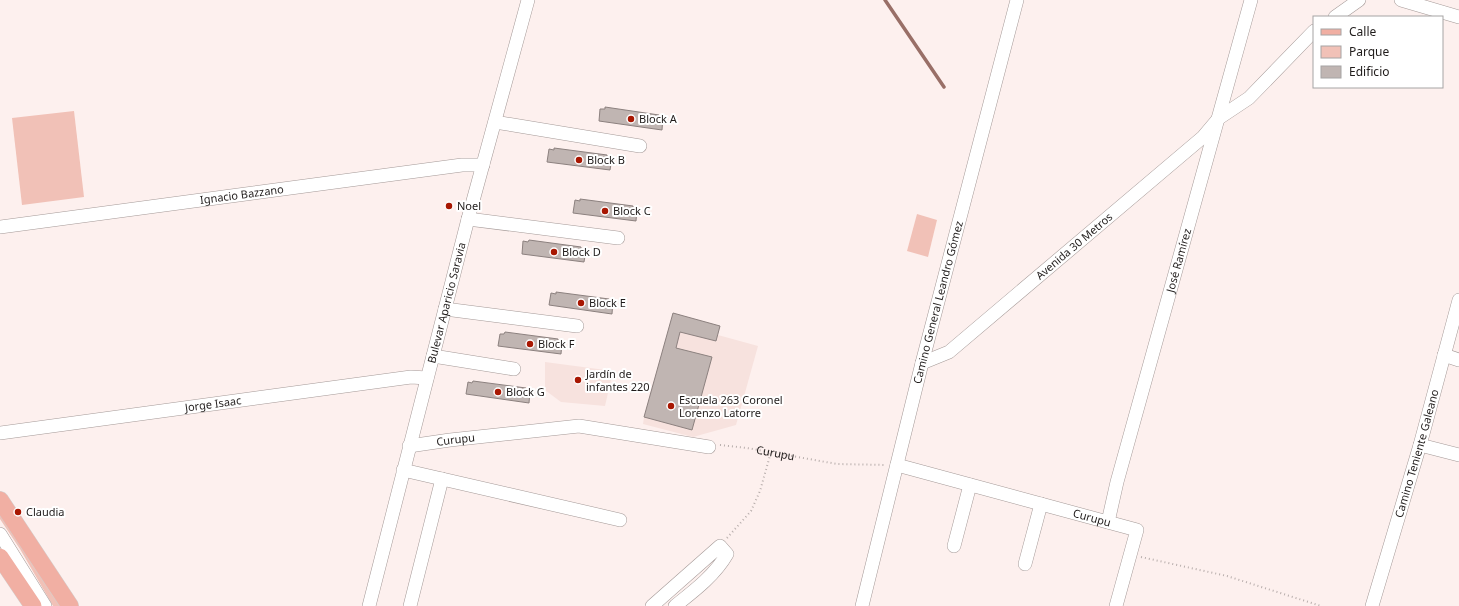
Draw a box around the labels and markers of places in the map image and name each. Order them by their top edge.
place label: Block A [639,111,678,126]
marker: Block A [626,114,636,124]
place label: Block B [587,152,625,167]
marker: Block B [574,155,584,165]
place label: Noel [457,198,481,213]
marker: Noel [444,201,454,211]
place label: Block C [613,203,651,218]
marker: Block C [600,206,610,216]
place label: Block D [562,244,601,259]
marker: Block D [549,247,559,257]
place label: Block E [589,295,626,310]
marker: Block E [576,298,586,308]
place label: Block F [538,336,575,351]
marker: Block F [525,339,535,349]
place label: Jardín de infantes 220 [585,366,650,394]
marker: Jardín de infantes 220 [573,375,583,385]
place label: Block G [506,384,545,399]
marker: Block G [493,387,503,397]
place label: Escuela 263 Coronel Lorenzo Latorre [679,392,783,420]
marker: Escuela 263 Coronel Lorenzo Latorre [666,401,676,411]
place label: Claudia [26,504,65,519]
marker: Claudia [13,507,23,517]

